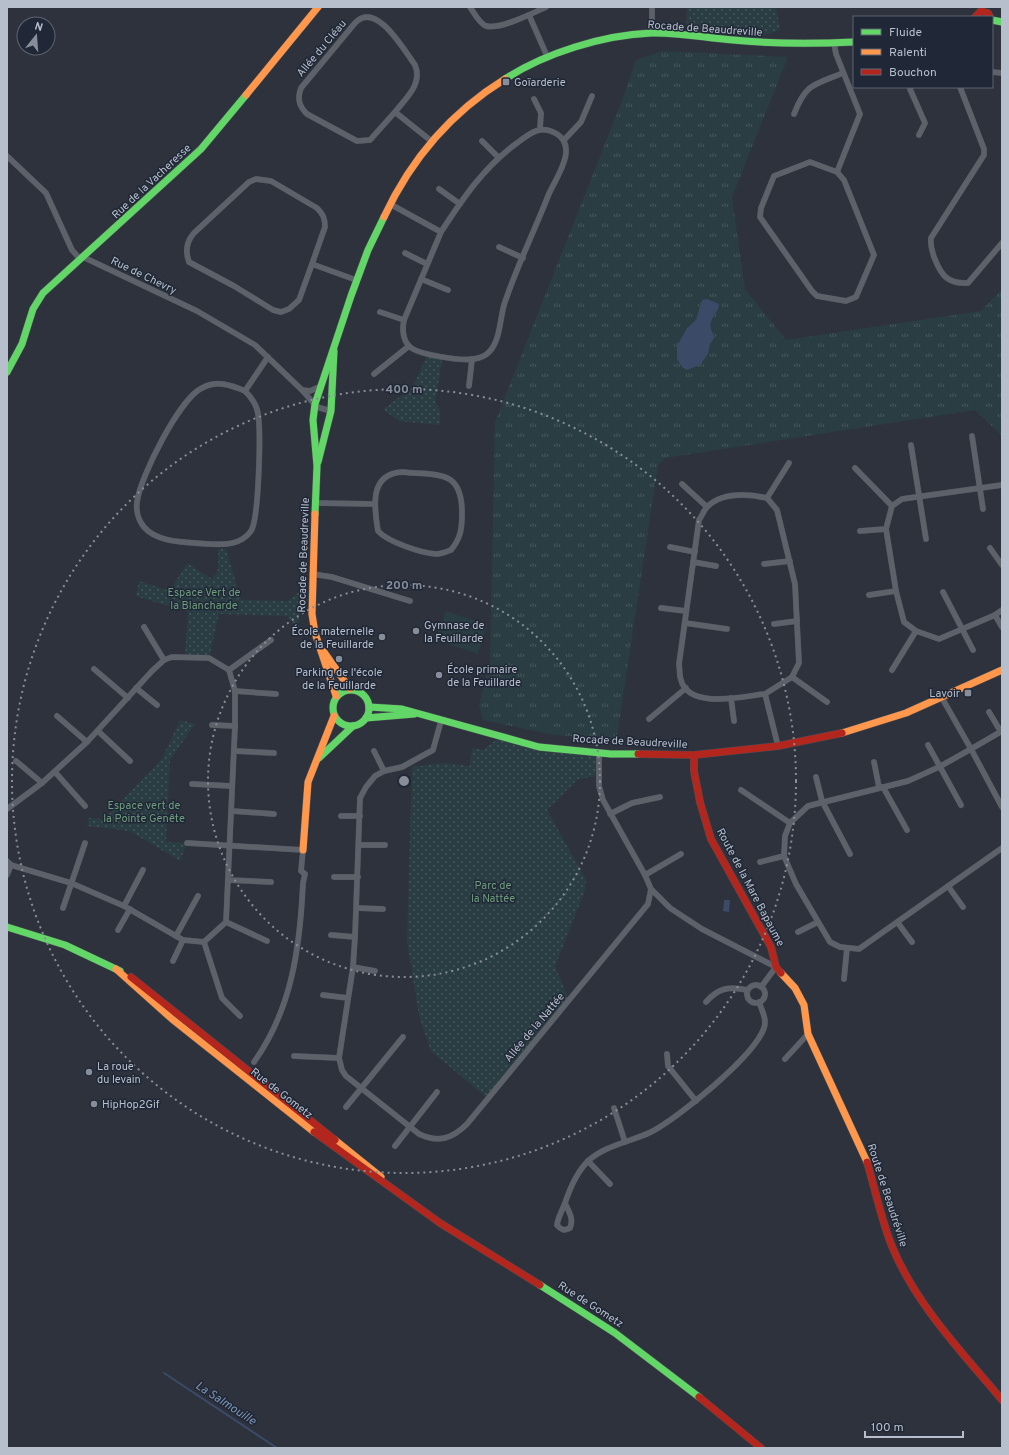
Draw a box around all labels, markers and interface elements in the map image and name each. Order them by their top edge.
north arrow [16,16,56,56]
legend [853,16,993,88]
street label: Allée du Cléau [294,17,350,80]
street label: Rocade de Beaudreville [647,18,763,40]
text: N [33,20,44,35]
text: Fluide [889,25,922,41]
text: Ralenti [889,45,927,61]
text: Bouchon [889,65,937,81]
place label: Goïarderie [514,76,566,90]
marker: Goïarderie [501,77,511,87]
street label: Rue de la Vacheresse [109,141,194,222]
street label: Rue de Chevry [108,254,179,298]
text: 400 m [385,382,423,398]
street label: Rocade de Beaudreville [295,497,313,613]
text: 200 m [386,578,422,594]
park label: Espace Vert de la Blancharde [168,586,241,613]
place label: Gymnase de la Feuillarde [424,619,485,646]
place label: École maternelle de la Feuillarde [291,624,374,652]
marker: Gymnase de la Feuillarde [411,626,421,636]
marker: École maternelle de la Feuillarde [377,632,387,642]
marker: Parking de l'école de la Feuillarde [334,654,344,664]
place label: École primaire de la Feuillarde [447,662,521,690]
place label: Parking de l'école de la Feuillarde [295,666,383,693]
marker: École primaire de la Feuillarde [434,670,444,680]
place label: Lavoir [929,687,961,701]
marker: Lavoir [963,688,973,698]
street label: Rocade de Beaudreville [572,732,688,752]
centre of rings [397,774,411,788]
park label: Espace vert de la Pointe Genête [103,799,185,826]
street label: Route de la Mare Bapaume [713,826,787,949]
park label: Parc de la Nattée [471,879,515,906]
street label: Allée de la Nattée [502,990,568,1065]
place label: La roue du levain [97,1060,141,1087]
street label: Rue de Gometz [248,1065,315,1122]
marker: La roue du levain [84,1067,94,1077]
place label: HipHop2Gif [102,1098,160,1112]
marker: HipHop2Gif [89,1099,99,1109]
street label: Route de Beaudréville [864,1142,910,1249]
street label: Rue de Gometz [555,1279,626,1331]
water label: La Salmouille [192,1378,260,1430]
scale bar [865,1413,963,1439]
text: 100 m [871,1420,904,1436]

